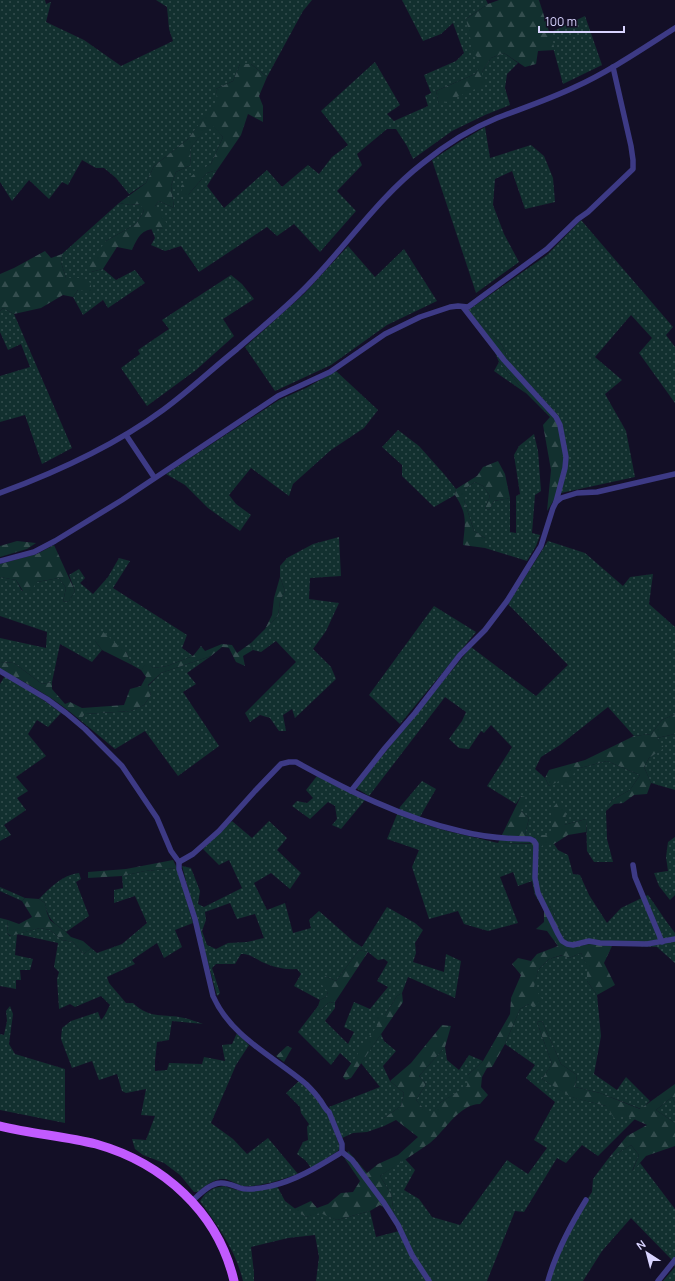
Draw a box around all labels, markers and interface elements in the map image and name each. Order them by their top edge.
scale bar [539,8,624,34]
text: 100 m [545,13,577,30]
north arrow [627,1233,667,1273]
text: N [633,1236,649,1253]

